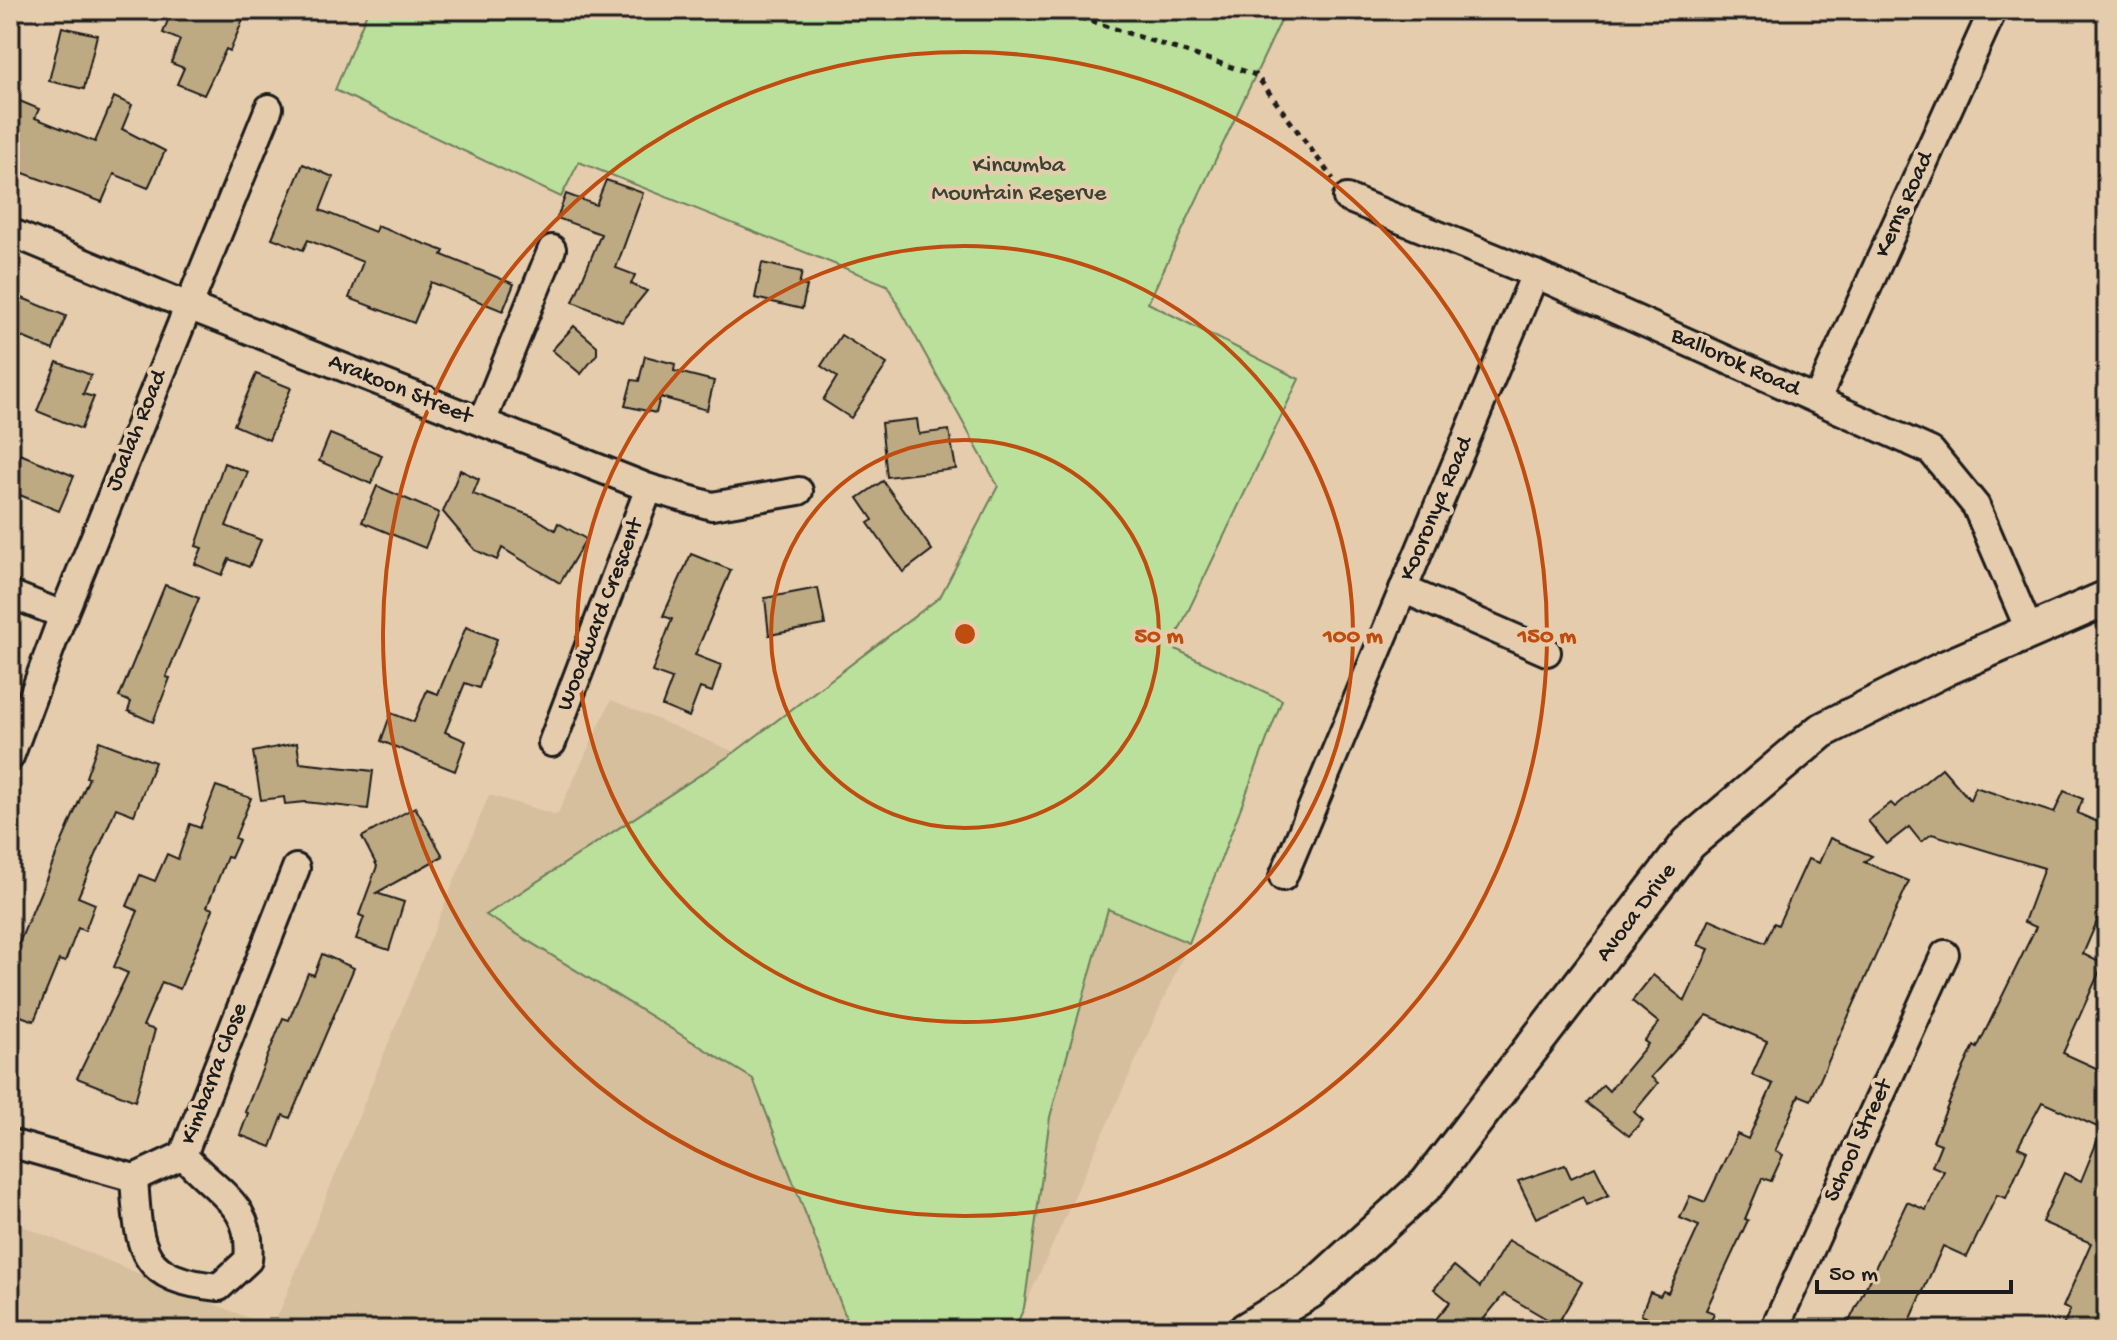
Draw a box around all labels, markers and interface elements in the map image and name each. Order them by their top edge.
street label: Kerns Road [1869,146,1942,262]
park label: Kincumba Mountain Reserve [932,152,1107,209]
street label: Ballorok Road [1665,321,1806,405]
street label: Arakoon Street [324,348,478,433]
street label: Joalah Road [100,364,175,496]
street label: Kooronya Road [1394,431,1481,585]
street label: Woodward Crescent [551,513,652,715]
centre of rings [951,620,979,648]
text: 50 m [1135,623,1183,652]
text: 100 m [1322,623,1383,652]
text: 150 m [1517,623,1576,652]
street label: Avoca Drive [1590,857,1684,968]
street label: Kimbarra Close [175,998,256,1149]
street label: School Street [1818,1073,1901,1207]
scale bar [1817,1244,2011,1294]
text: 50 m [1829,1261,1878,1290]

